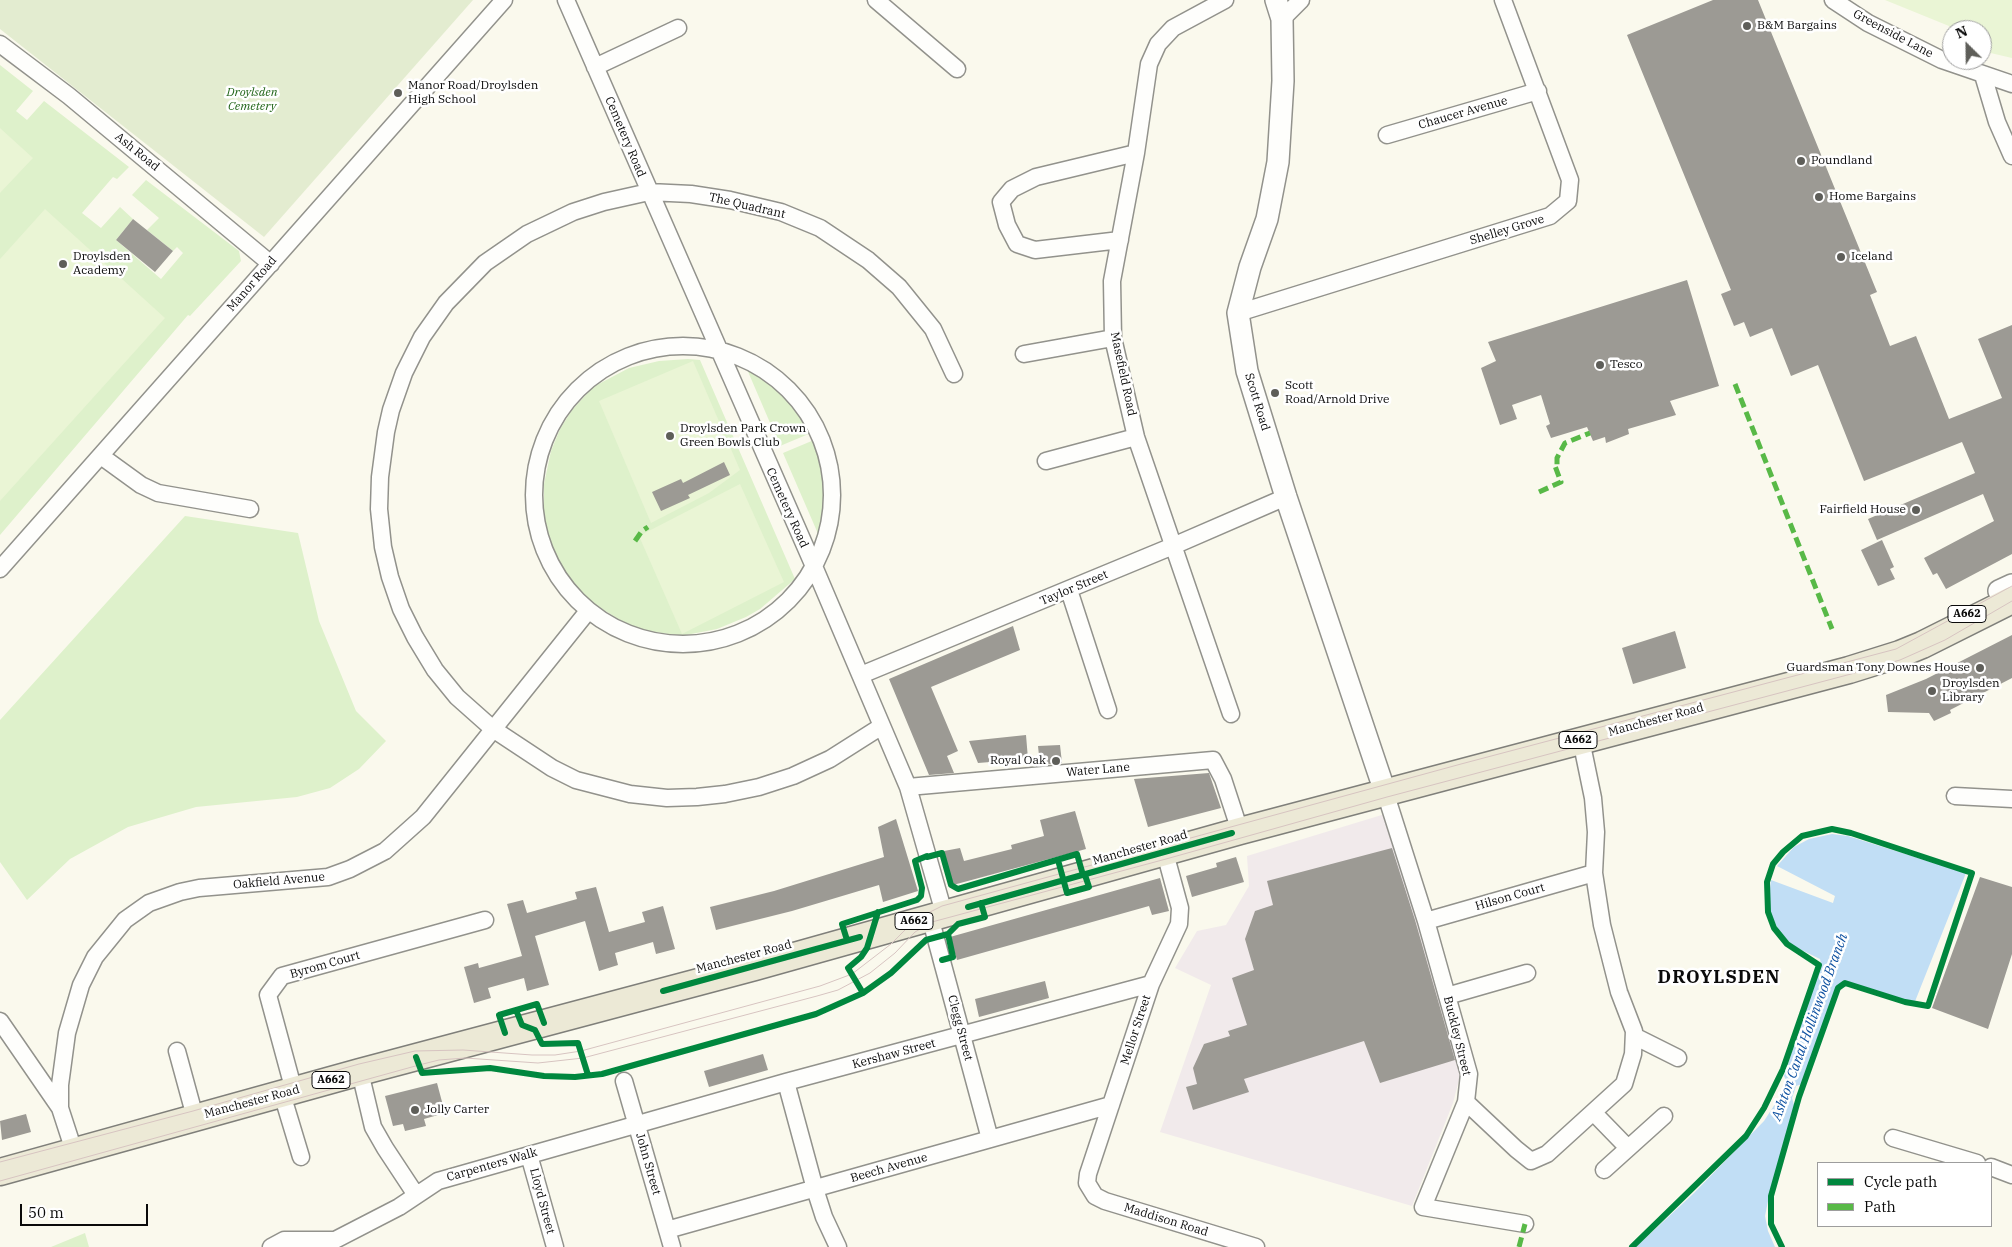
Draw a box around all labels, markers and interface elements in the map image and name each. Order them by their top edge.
street label: Greenside Lane [1851,7,1935,61]
place label: B&M Bargains [1757,19,1837,33]
marker: B&M Bargains [1741,20,1753,32]
north arrow [1942,20,1992,70]
text: N [1953,22,1970,43]
place label: Manor Road/Droylsden High School [408,79,538,107]
park label: Droylsden Cemetery [227,86,277,114]
marker: Manor Road/Droylsden High School [392,87,404,99]
street label: Chaucer Avenue [1417,93,1509,133]
street label: Cemetery Road [602,95,648,179]
street label: Ash Road [112,130,162,174]
place label: Poundland [1811,154,1873,168]
marker: Poundland [1795,155,1807,167]
street label: The Quadrant [707,190,787,222]
place label: Home Bargains [1829,190,1916,204]
marker: Home Bargains [1813,191,1825,203]
street label: Shelley Grove [1468,212,1546,248]
place label: Droylsden Academy [73,250,131,278]
place label: Iceland [1851,250,1893,264]
marker: Iceland [1835,251,1847,263]
street label: Manor Road [224,254,280,314]
marker: Droylsden Academy [57,258,69,270]
street label: Masefield Road [1107,331,1139,417]
place label: Tesco [1610,358,1642,372]
marker: Tesco [1594,359,1606,371]
street label: Scott Road [1241,371,1273,433]
place label: Scott Road/Arnold Drive [1285,379,1389,407]
marker: Scott Road/Arnold Drive [1269,387,1281,399]
place label: Droylsden Park Crown Green Bowls Club [680,422,806,450]
marker: Droylsden Park Crown Green Bowls Club [664,430,676,442]
street label: Cemetery Road [763,466,811,550]
place label: Fairfield House [1820,503,1906,517]
marker: Fairfield House [1910,504,1922,516]
street label: Taylor Street [1038,567,1110,609]
road number: A662 [1948,606,1986,622]
place label: Guardsman Tony Downes House [1787,661,1970,675]
marker: Guardsman Tony Downes House [1974,662,1986,674]
place label: Droylsden Library [1942,677,2000,705]
marker: Droylsden Library [1926,685,1938,697]
street label: Manchester Road [1607,700,1705,740]
road number: A662 [1559,732,1597,748]
place label: Royal Oak [990,754,1046,768]
marker: Royal Oak [1050,755,1062,767]
street label: Water Lane [1066,760,1130,780]
street label: Manchester Road [1091,828,1189,868]
street label: Oakfield Avenue [233,870,325,892]
street label: Hilson Court [1474,880,1546,914]
road number: A662 [895,912,933,929]
water label: Ashton Canal Hollinwood Branch [1768,931,1852,1123]
street label: Manchester Road [695,937,793,977]
street label: Byrom Court [288,948,362,982]
district label: DROYLSDEN [1656,967,1782,989]
street label: Mellor Street [1118,993,1154,1067]
street label: Clegg Street [944,994,976,1062]
street label: Buckley Street [1440,995,1474,1077]
street label: Kershaw Street [851,1036,937,1072]
road number: A662 [312,1072,350,1088]
street label: Manchester Road [203,1082,301,1122]
place label: Jolly Carter [425,1103,489,1117]
marker: Jolly Carter [409,1104,421,1116]
street label: John Street [632,1131,664,1197]
street label: Carpenters Walk [445,1145,539,1185]
street label: Beech Avenue [849,1150,929,1186]
legend [1817,1162,1992,1227]
street label: Lloyd Street [526,1167,558,1235]
text: Cycle path [1864,1172,1937,1191]
scale bar [22,1194,150,1226]
text: Path [1864,1197,1896,1216]
street label: Maddison Road [1122,1200,1210,1240]
text: 50 m [28,1203,64,1222]

